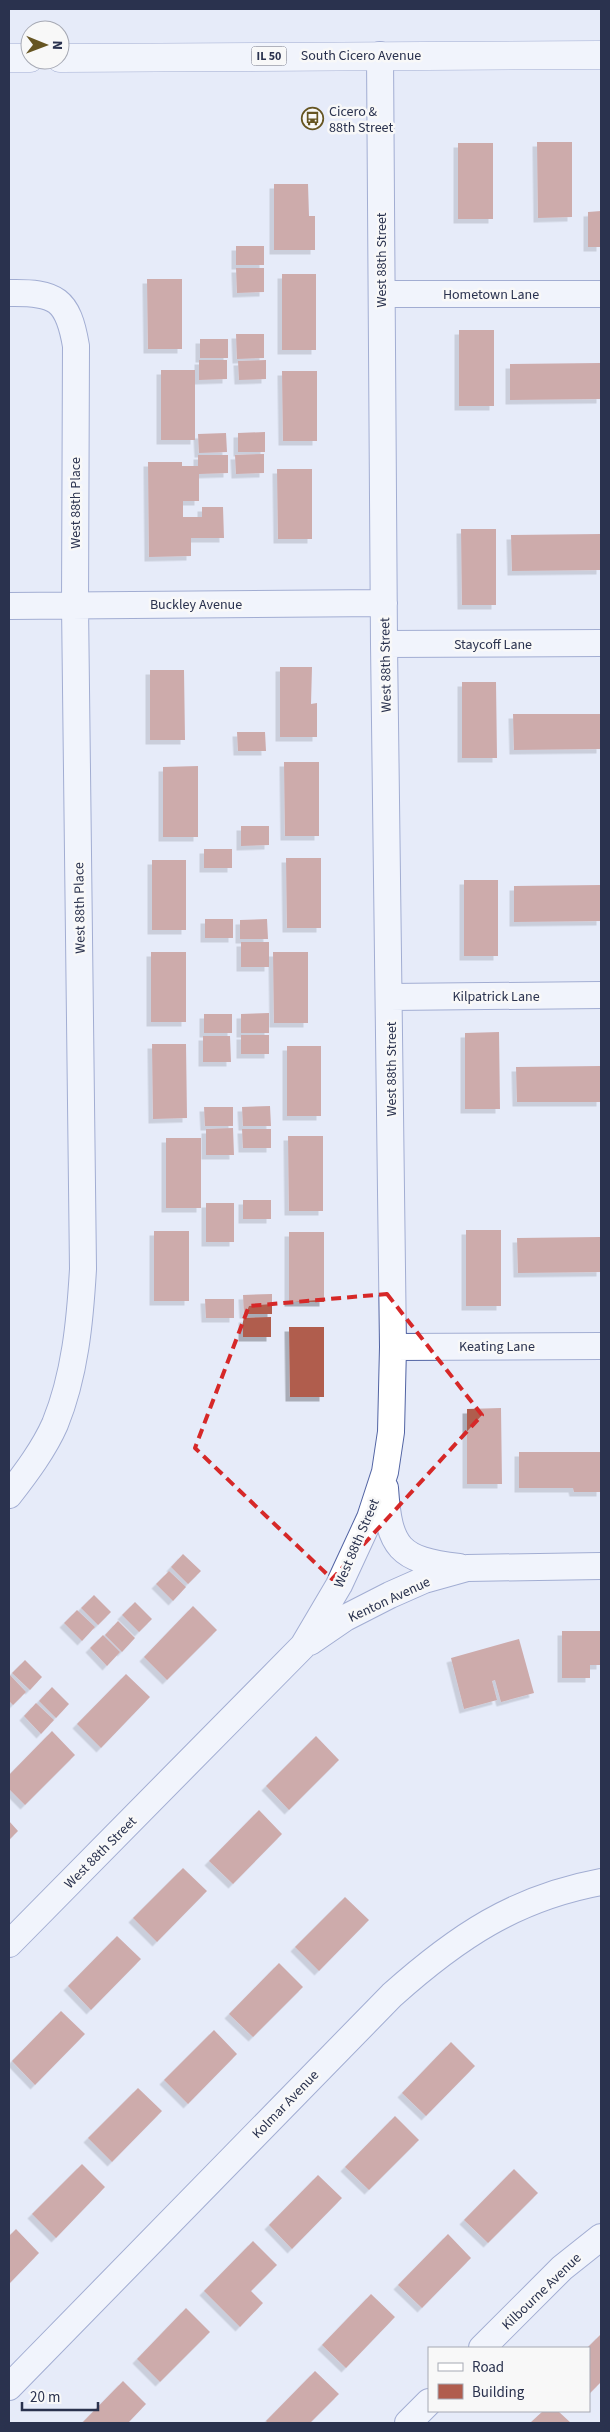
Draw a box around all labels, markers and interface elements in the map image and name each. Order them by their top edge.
north arrow [20,20,70,70]
text: N [47,40,67,50]
road number: IL 50 [252,46,286,66]
street label: South Cicero Avenue [301,46,421,66]
place label: Cicero & 88th Street [329,102,393,138]
bus stop icon: Cicero & 88th Street [301,107,325,131]
street label: West 88th Street [372,212,392,308]
street label: Hometown Lane [443,285,539,305]
street label: West 88th Place [66,457,86,549]
street label: Buckley Avenue [150,595,242,615]
street label: West 88th Street [375,617,397,713]
street label: Staycoff Lane [454,635,532,655]
street label: West 88th Place [69,862,91,954]
street label: Kilpatrick Lane [452,987,540,1007]
street label: West 88th Street [382,1021,402,1117]
street label: Keating Lane [459,1337,535,1357]
street label: West 88th Street [329,1495,385,1591]
street label: Kenton Avenue [345,1572,434,1628]
street label: West 88th Street [60,1812,142,1893]
street label: Kolmar Avenue [248,2066,324,2144]
street label: Kilbourne Avenue [498,2249,586,2335]
legend [428,2347,590,2412]
text: Road [472,2357,504,2378]
scale bar [22,2380,99,2412]
text: Building [472,2382,525,2403]
text: 20 m [30,2387,60,2408]

